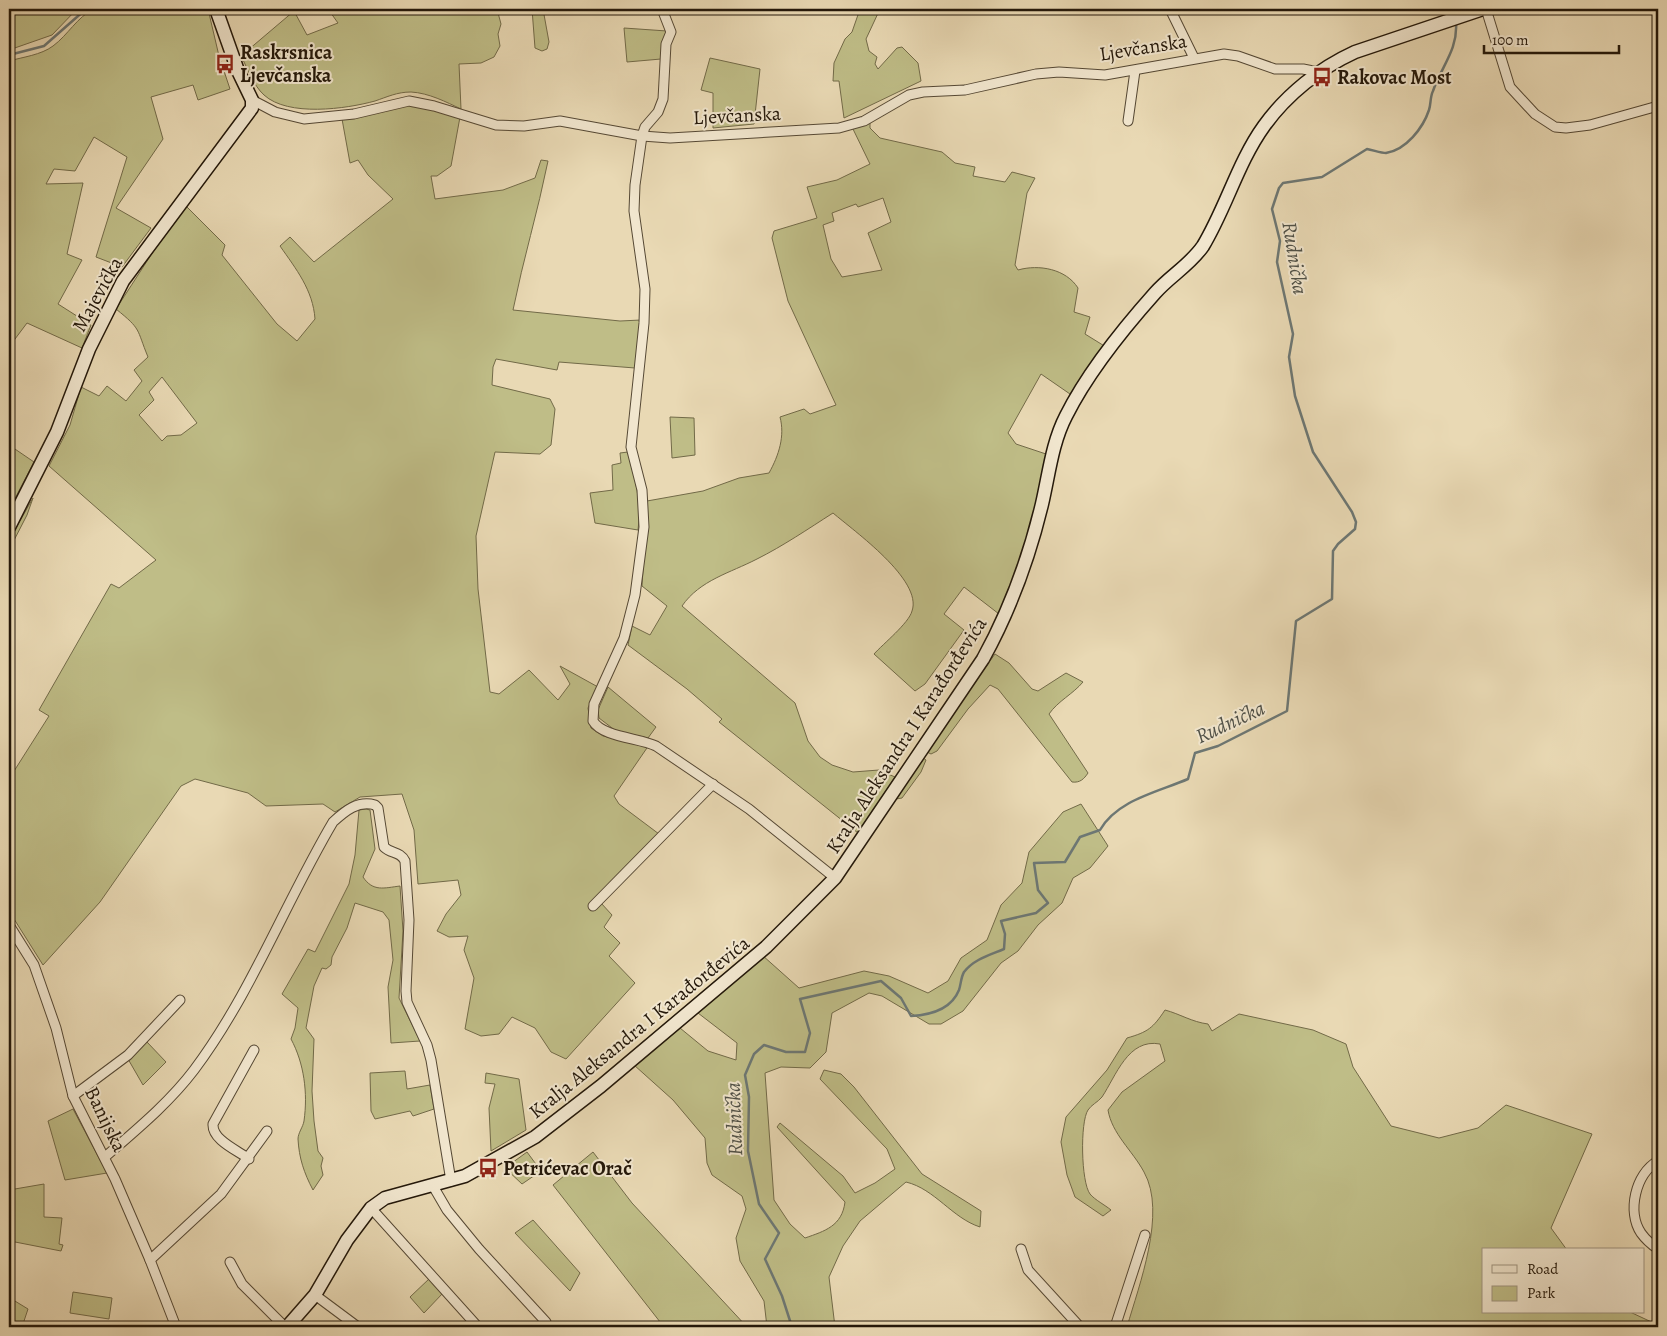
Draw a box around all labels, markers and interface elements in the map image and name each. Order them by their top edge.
scale bar [1484,22,1620,54]
street label: Ljevčanska [1097,27,1189,68]
text: 100 m [1492,30,1529,50]
place label: Raskrsnica Ljevčanska [240,39,333,89]
bus stop icon: Raskrsnica Ljevčanska [214,53,236,75]
place label: Rakovac Most [1337,64,1452,91]
bus stop icon: Rakovac Most [1311,66,1333,88]
street label: Ljevčanska [692,100,782,131]
water label: Rudnička [1275,220,1315,297]
street label: Majevička [66,251,129,337]
street label: Kralja Aleksandra I Karađorđevića [820,611,994,859]
water label: Rudnička [1191,694,1269,750]
street label: Kralja Aleksandra I Karađorđevića [523,929,756,1125]
water label: Rudnička [719,1081,749,1156]
street label: Banijska [78,1082,133,1157]
place label: Petrićevac Orač [503,1155,632,1182]
bus stop icon: Petrićevac Orač [477,1157,499,1179]
legend [1482,1248,1644,1314]
text: Road [1527,1259,1559,1279]
text: Park [1527,1283,1556,1303]

